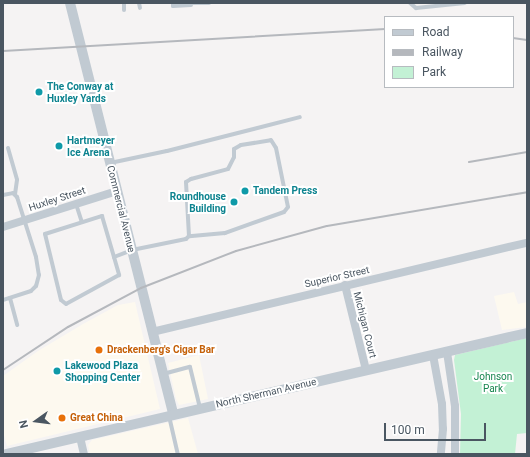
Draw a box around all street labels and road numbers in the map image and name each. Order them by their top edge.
street label: Commercial Avenue [104,164,138,254]
street label: Huxley Street [27,184,87,214]
street label: Superior Street [303,264,371,290]
street label: Michigan Court [351,291,379,359]
street label: North Sherman Avenue [215,376,317,410]

